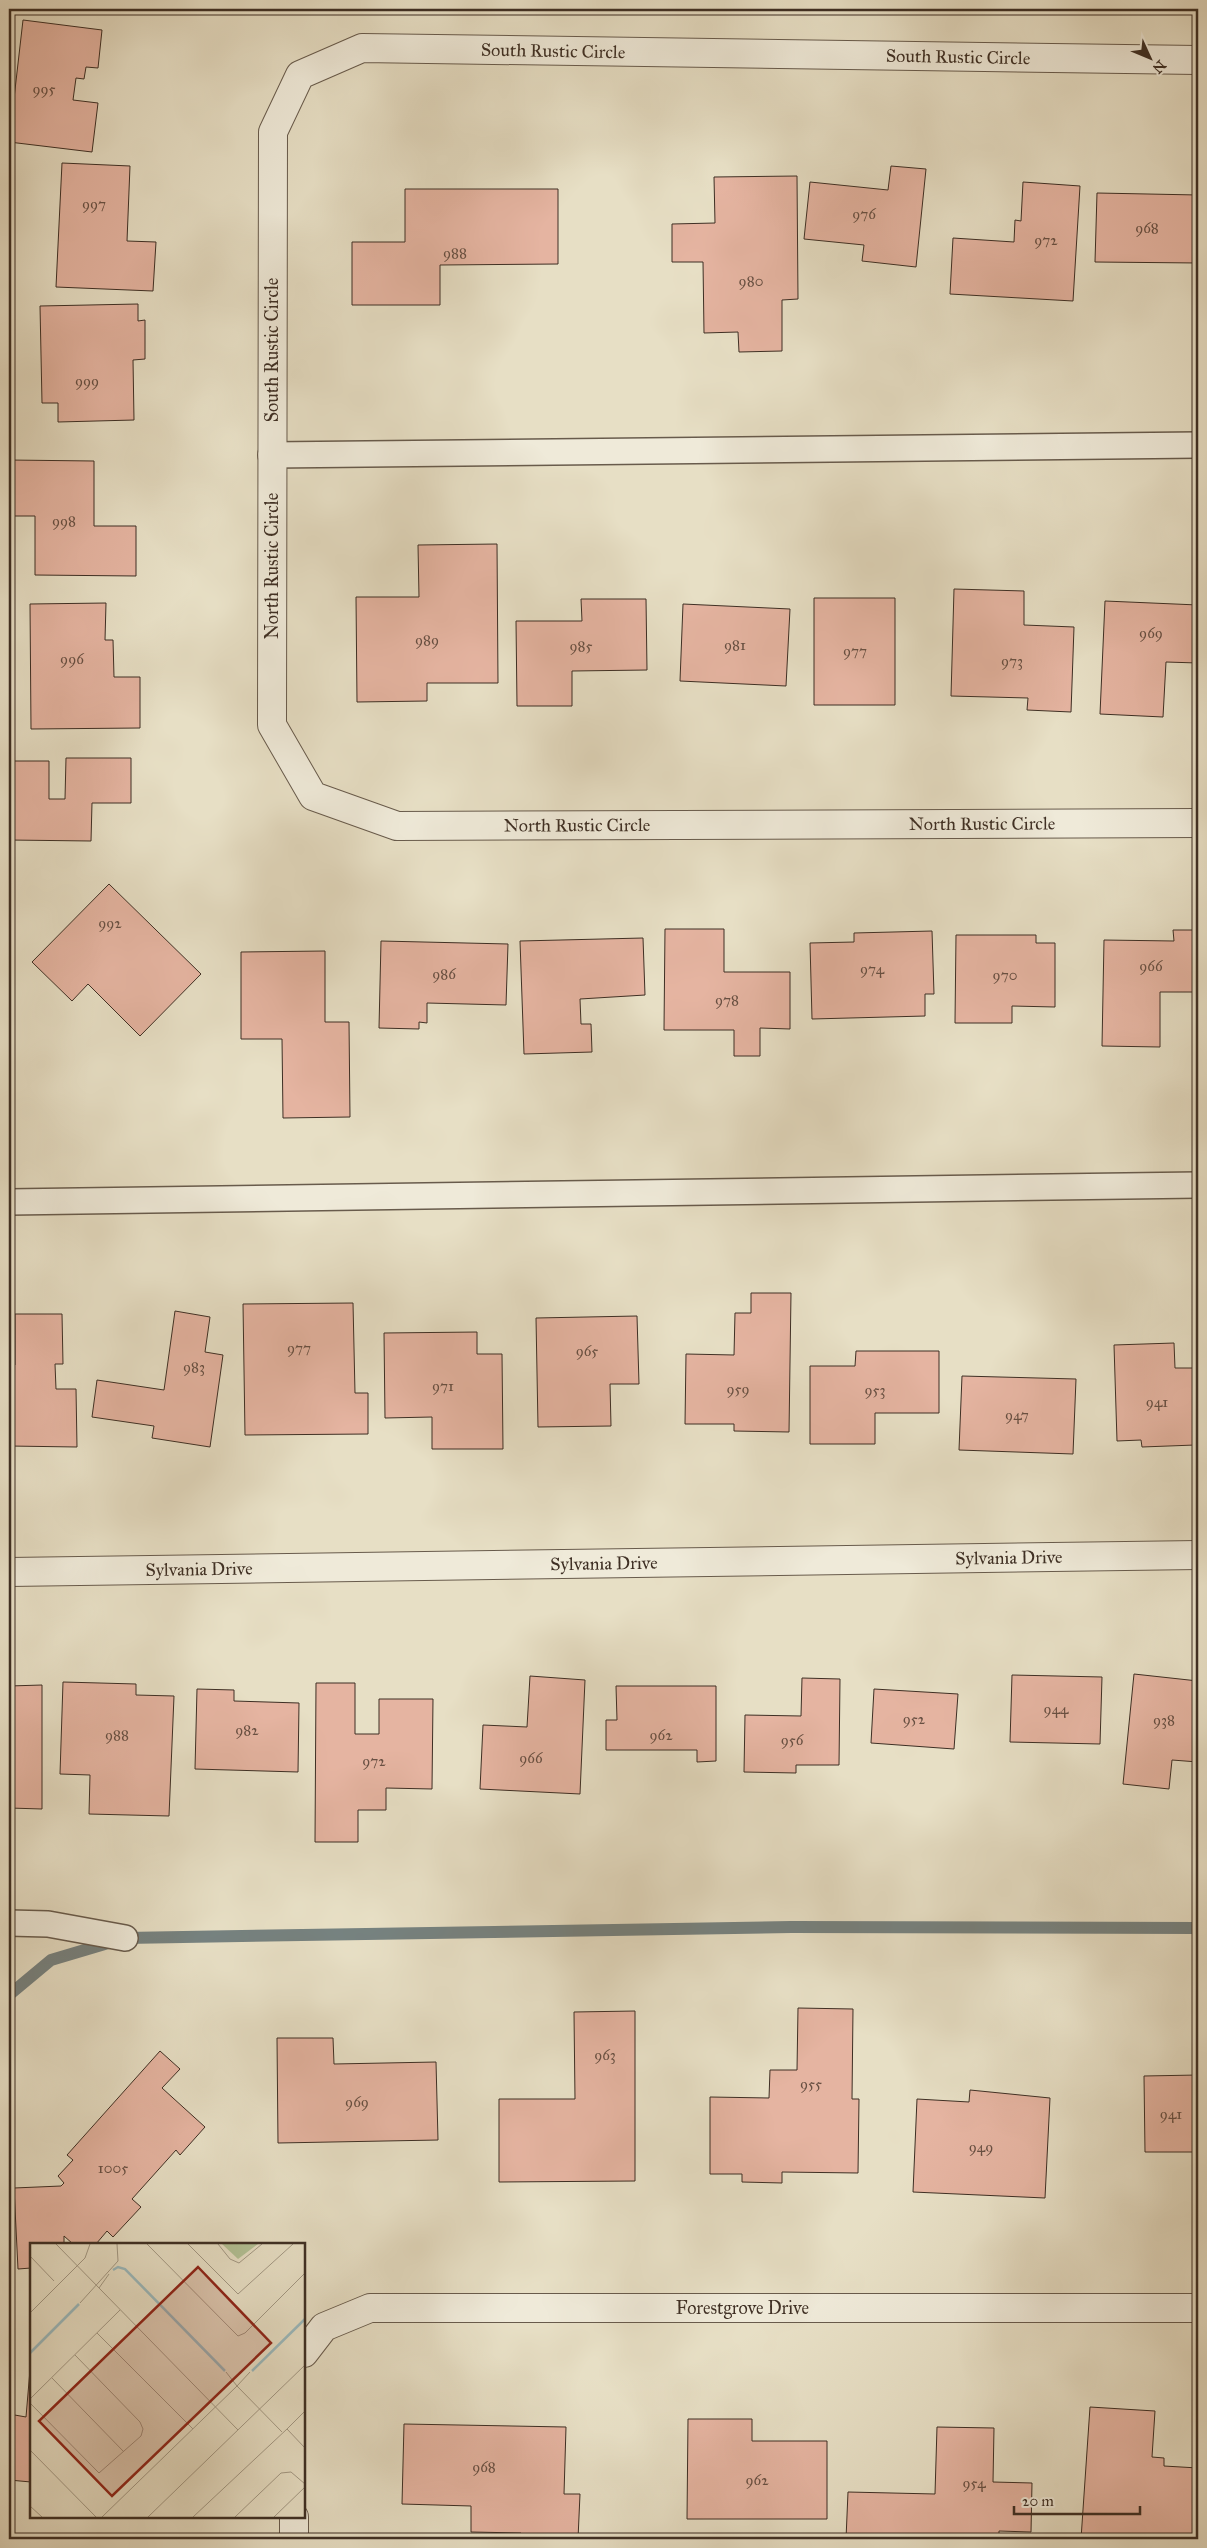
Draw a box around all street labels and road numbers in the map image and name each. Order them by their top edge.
street label: South Rustic Circle [481,39,625,63]
street label: South Rustic Circle [886,45,1030,69]
street label: South Rustic Circle [261,278,283,422]
street label: North Rustic Circle [261,493,283,639]
street label: North Rustic Circle [909,813,1055,835]
street label: North Rustic Circle [504,814,650,837]
street label: Sylvania Drive [955,1546,1063,1569]
street label: Sylvania Drive [550,1552,658,1575]
street label: Sylvania Drive [145,1558,253,1581]
street label: Forestgrove Drive [676,2297,809,2320]

